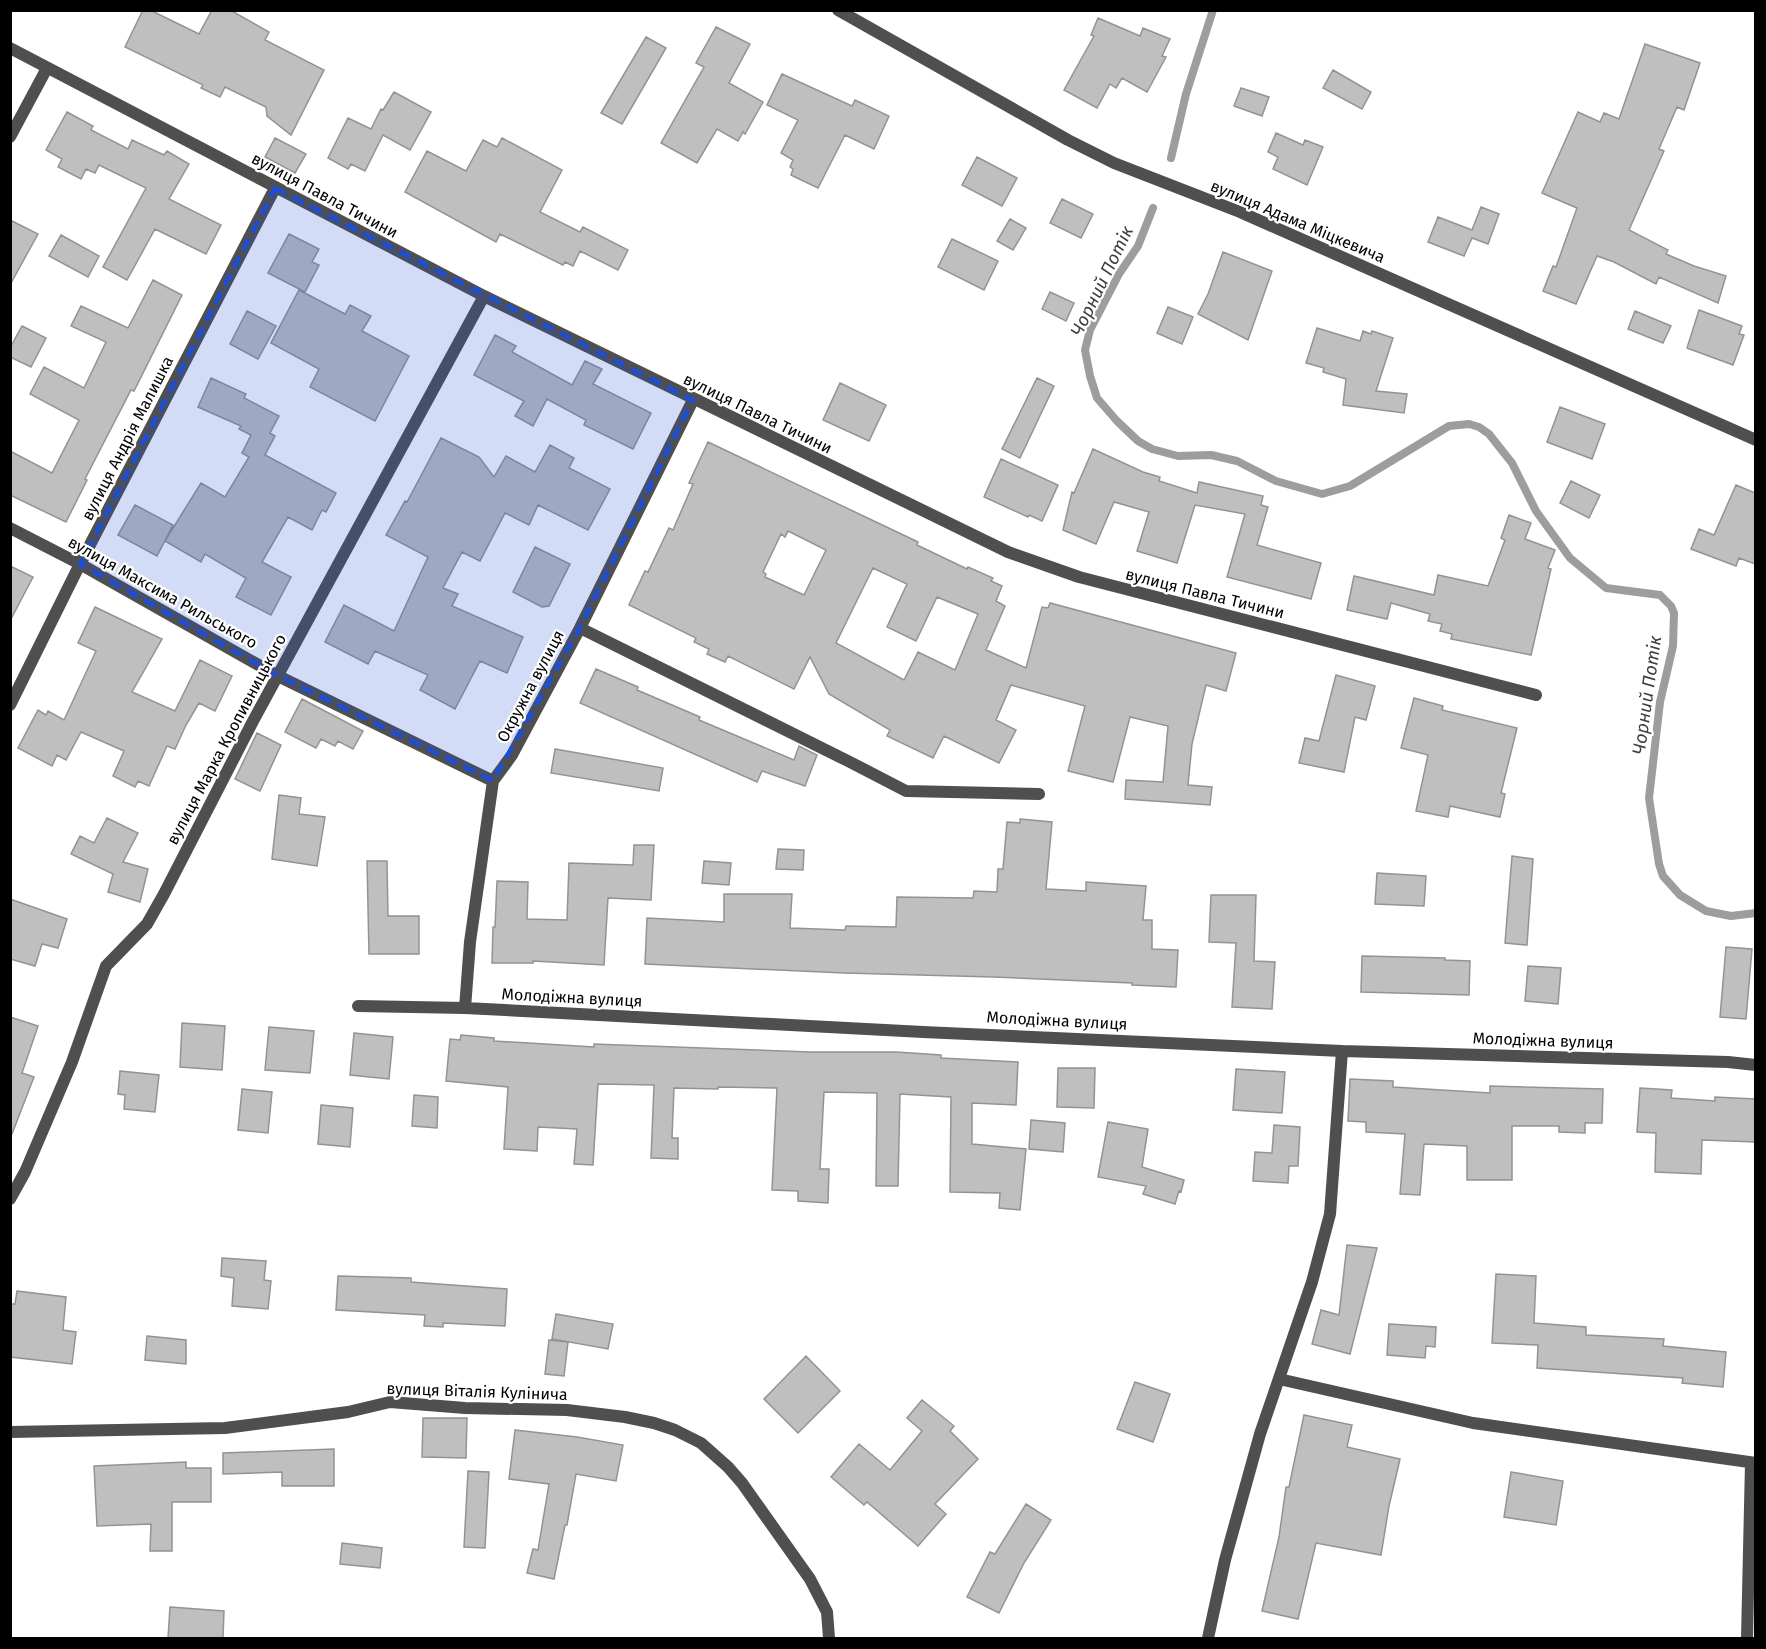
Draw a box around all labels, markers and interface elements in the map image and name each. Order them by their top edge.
street label: вулиця Павла Тичини [248,149,401,242]
street label: вулиця Адама Міцкевича [1208,176,1388,267]
water label: Чорний Потік [1066,222,1138,340]
street label: вулиця Андрія Малишка [78,353,177,524]
street label: вулиця Павла Тичини [680,369,835,458]
street label: вулиця Максима Рильського [65,532,261,652]
street label: вулиця Павла Тичини [1123,565,1286,622]
street label: Окружна вулиця [493,627,568,745]
street label: вулиця Марка Кропивницького [163,631,290,848]
water label: Чорний Потік [1628,634,1666,756]
street label: Молодіжна вулиця [501,984,643,1011]
street label: Молодіжна вулиця [986,1007,1128,1034]
street label: Молодіжна вулиця [1472,1029,1614,1052]
street label: вулиця Віталія Кулінича [386,1379,568,1404]

